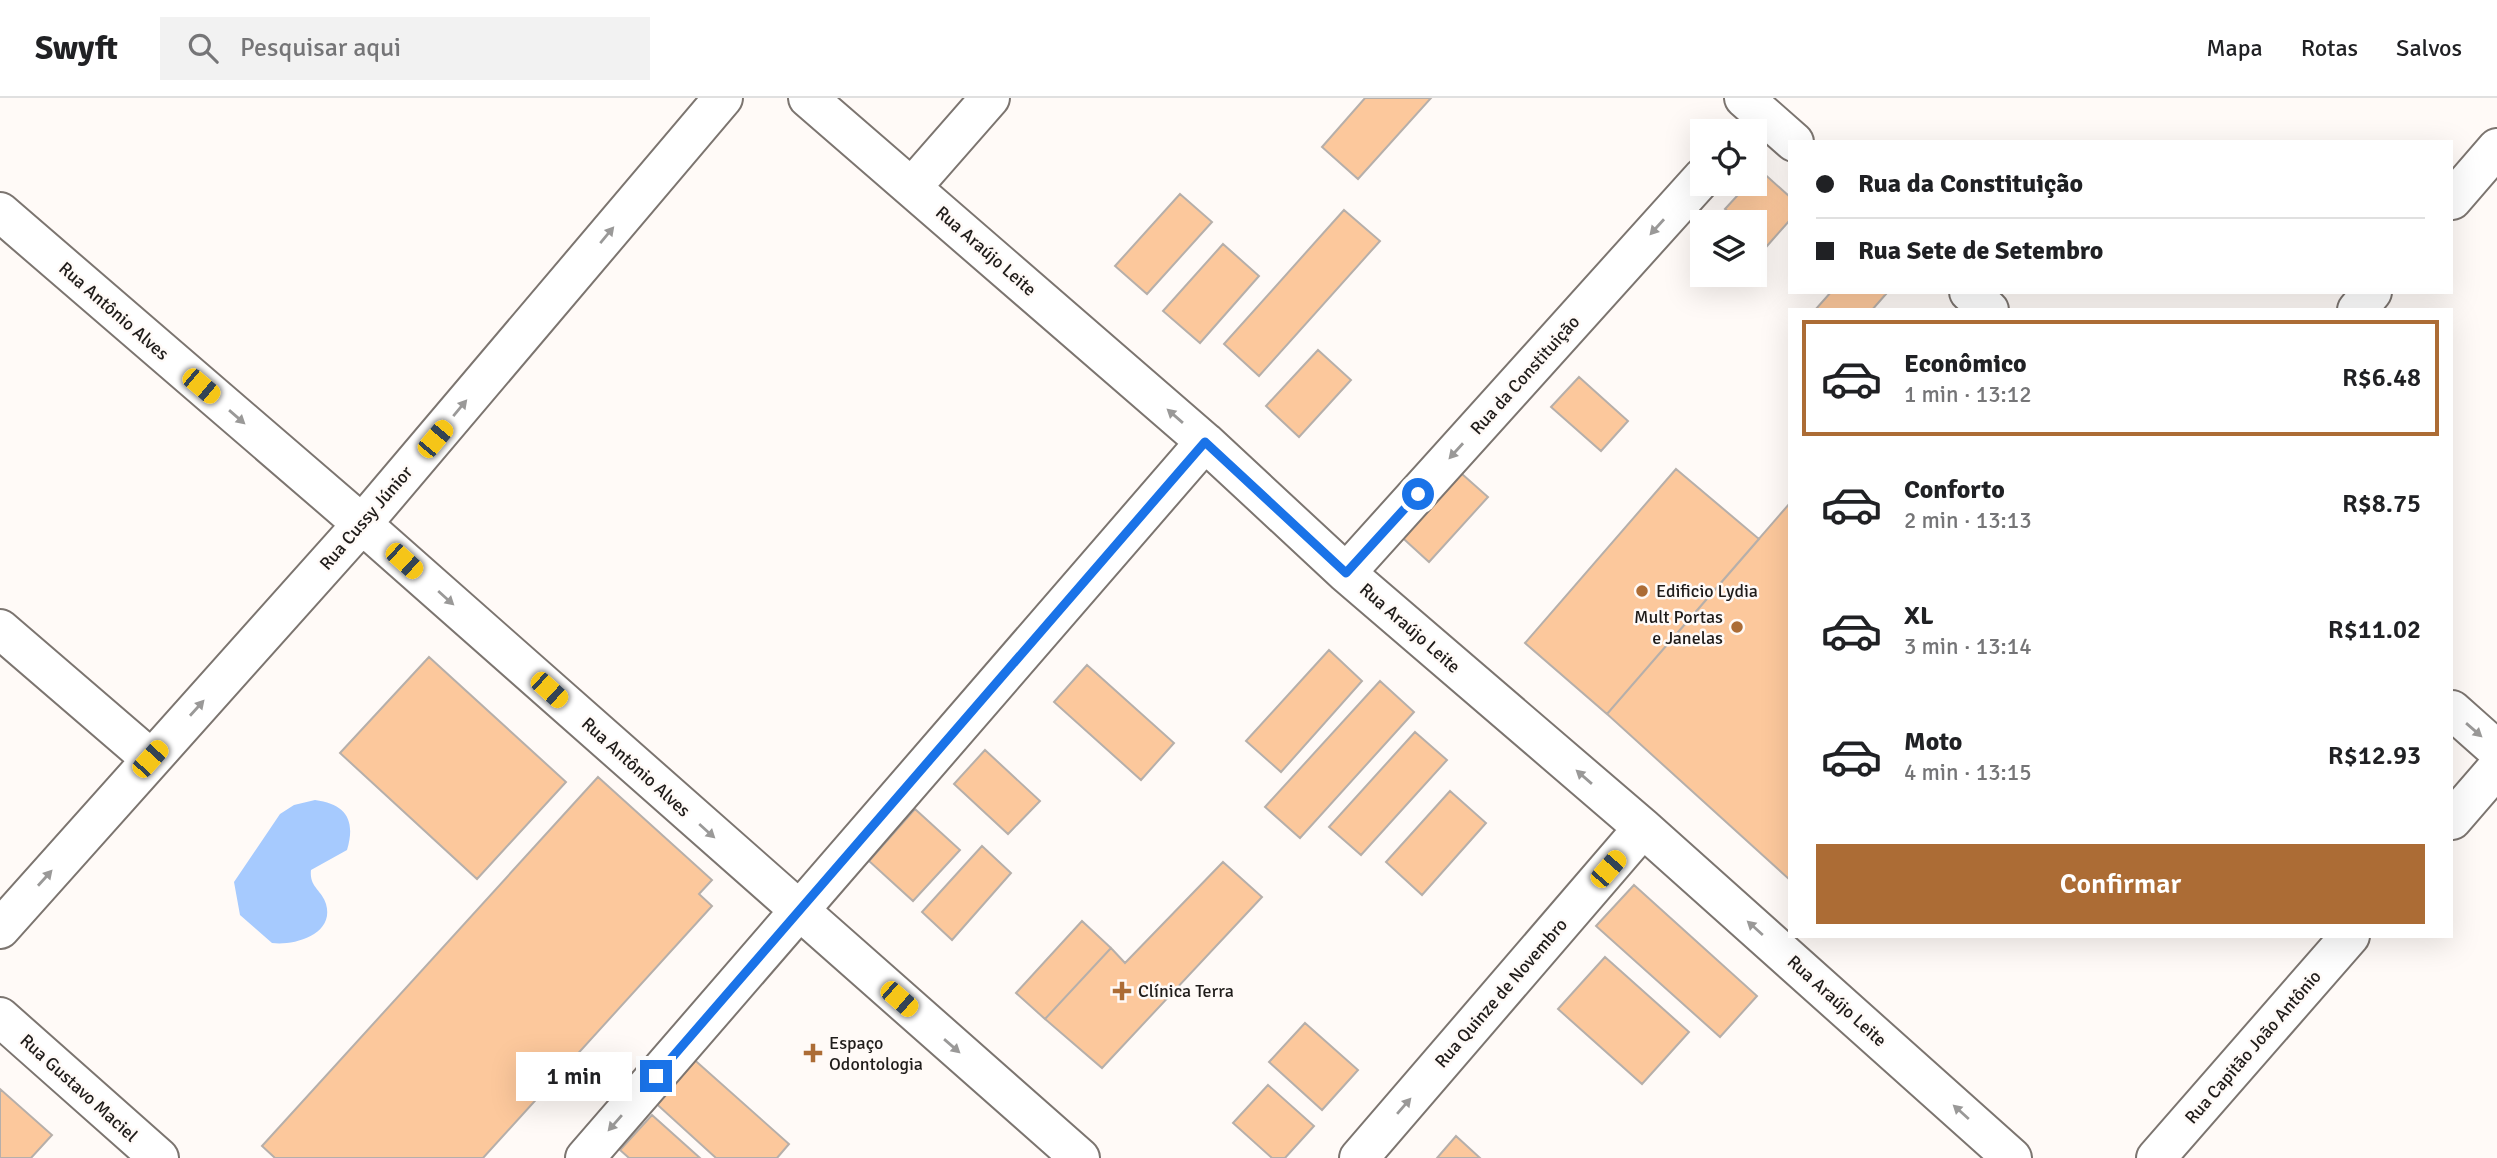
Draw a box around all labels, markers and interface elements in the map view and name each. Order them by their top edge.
search box [160,17,650,80]
text: Swyft [35,28,118,69]
icon: search [184,29,222,67]
text: Pesquisar aqui [240,32,401,64]
text: Mapa [2206,33,2263,63]
text: Rotas [2301,33,2358,63]
text: Salvos [2396,33,2462,63]
map controls [1690,119,1767,287]
button: locate [1690,119,1767,196]
text: Rua da Constituição [1858,168,2083,200]
street label: Rua Araújo Leite [931,201,1041,301]
button: layers [1690,210,1767,287]
one-way arrow [1649,218,1665,236]
one-way arrow [599,226,614,243]
text: Rua Sete de Setembro [1858,235,2103,267]
street label: Rua Antônio Alves [55,257,174,365]
street label: Rua da Constituição [1466,311,1584,439]
icon: car [1820,347,1883,410]
text: Econômico [1904,348,2027,380]
text: R$6.48 [2342,362,2421,394]
car [179,364,224,408]
text: 1 min · 13:12 [1904,380,2032,409]
one-way arrow [452,400,467,417]
one-way arrow [229,409,246,424]
one-way arrow [1167,409,1184,424]
car [414,416,457,462]
one-way arrow [1448,442,1464,460]
street label: Rua Cussy Júnior [315,461,417,575]
icon: car [1820,473,1883,536]
text: Conforto [1904,474,2005,506]
route start [1402,478,1434,510]
text: R$8.75 [2342,488,2421,520]
text: 2 min · 13:13 [1904,506,2032,535]
car [382,539,427,583]
street label: Rua Araújo Leite [1355,578,1465,678]
place label: Edificio Lydia [1656,580,1758,602]
marker: Edificio Lydia [1634,583,1650,599]
one-way arrow [437,590,455,606]
icon: car [1820,599,1883,662]
text: XL [1904,600,1934,632]
place label: Mult Portas e Janelas [1634,606,1723,649]
text: R$11.02 [2328,614,2421,646]
marker: Mult Portas e Janelas [1729,619,1745,635]
text: 3 min · 13:14 [1904,632,2032,661]
car [527,668,572,712]
one-way arrow [188,700,204,717]
street label: Rua Antônio Alves [577,712,695,822]
one-way arrow [2466,722,2483,737]
icon: car [1820,725,1883,788]
text: Moto [1904,726,1962,758]
car [129,736,172,782]
text: R$12.93 [2328,740,2421,772]
text: 4 min · 13:15 [1904,758,2032,787]
one-way arrow [1576,770,1593,785]
one-way arrow [699,823,716,838]
button: Confirmar [1816,844,2425,924]
car [1587,846,1630,892]
one-way arrow [37,869,52,886]
street label: Rua Quinze de Novembro [1430,914,1572,1072]
one-way arrow [1746,920,1764,936]
street label: Rua Araújo Leite [1783,951,1891,1051]
street label: Rua Capitão João Antônio [2180,966,2326,1128]
car [877,977,922,1021]
place label: Clínica Terra [1138,980,1234,1002]
marker: Clínica Terra [1112,981,1132,1001]
street label: Rua Gustavo Maciel [16,1029,142,1147]
place label: Espaço Odontologia [829,1032,923,1075]
one-way arrow [943,1038,961,1054]
marker: Espaço Odontologia [803,1043,823,1063]
callout: 1 min [516,1052,632,1100]
route end [640,1060,672,1092]
text: 1 min [546,1062,602,1091]
one-way arrow [1396,1098,1411,1115]
one-way arrow [1953,1105,1970,1121]
one-way arrow [607,1114,623,1132]

